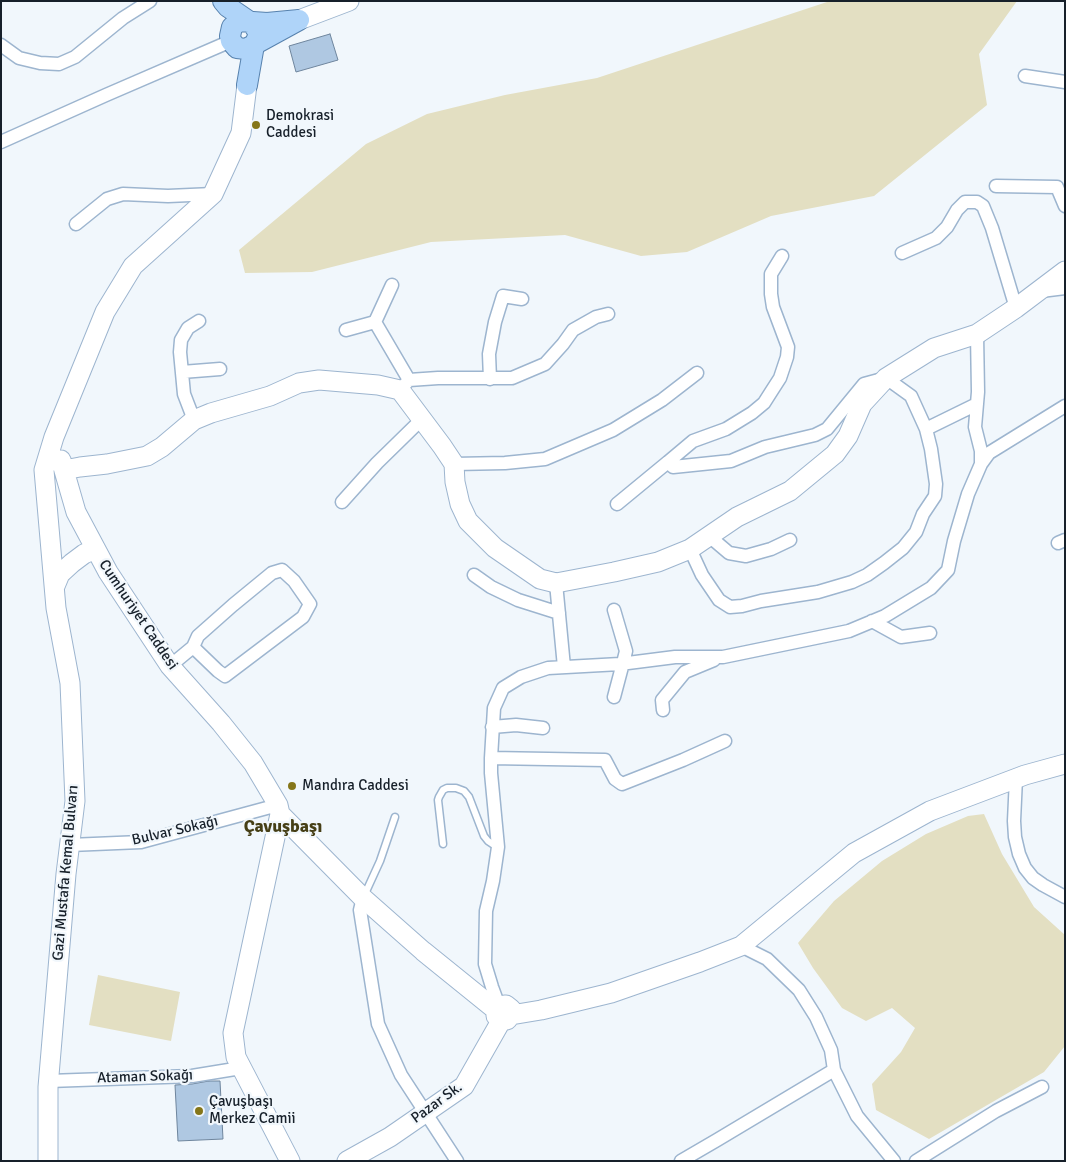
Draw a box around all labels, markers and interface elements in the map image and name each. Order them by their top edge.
place label: Demokrasi Caddesi [266,107,334,142]
marker: Demokrasi Caddesi [250,119,262,131]
street label: Cumhuriyet Caddesi [95,557,181,673]
place label: Mandıra Caddesi [302,777,409,795]
marker: Mandıra Caddesi [286,780,298,792]
street label: Gazi Mustafa Kemal Bulvarı [49,784,83,962]
street label: Bulvar Sokağı [130,812,220,850]
district label: Çavuşbaşı [244,816,322,838]
street label: Ataman Sokağı [97,1066,193,1088]
street label: Pazar Sk. [408,1078,466,1128]
place label: Çavuşbaşı Merkez Camii [209,1093,296,1128]
marker: Çavuşbaşı Merkez Camii [193,1105,205,1117]

